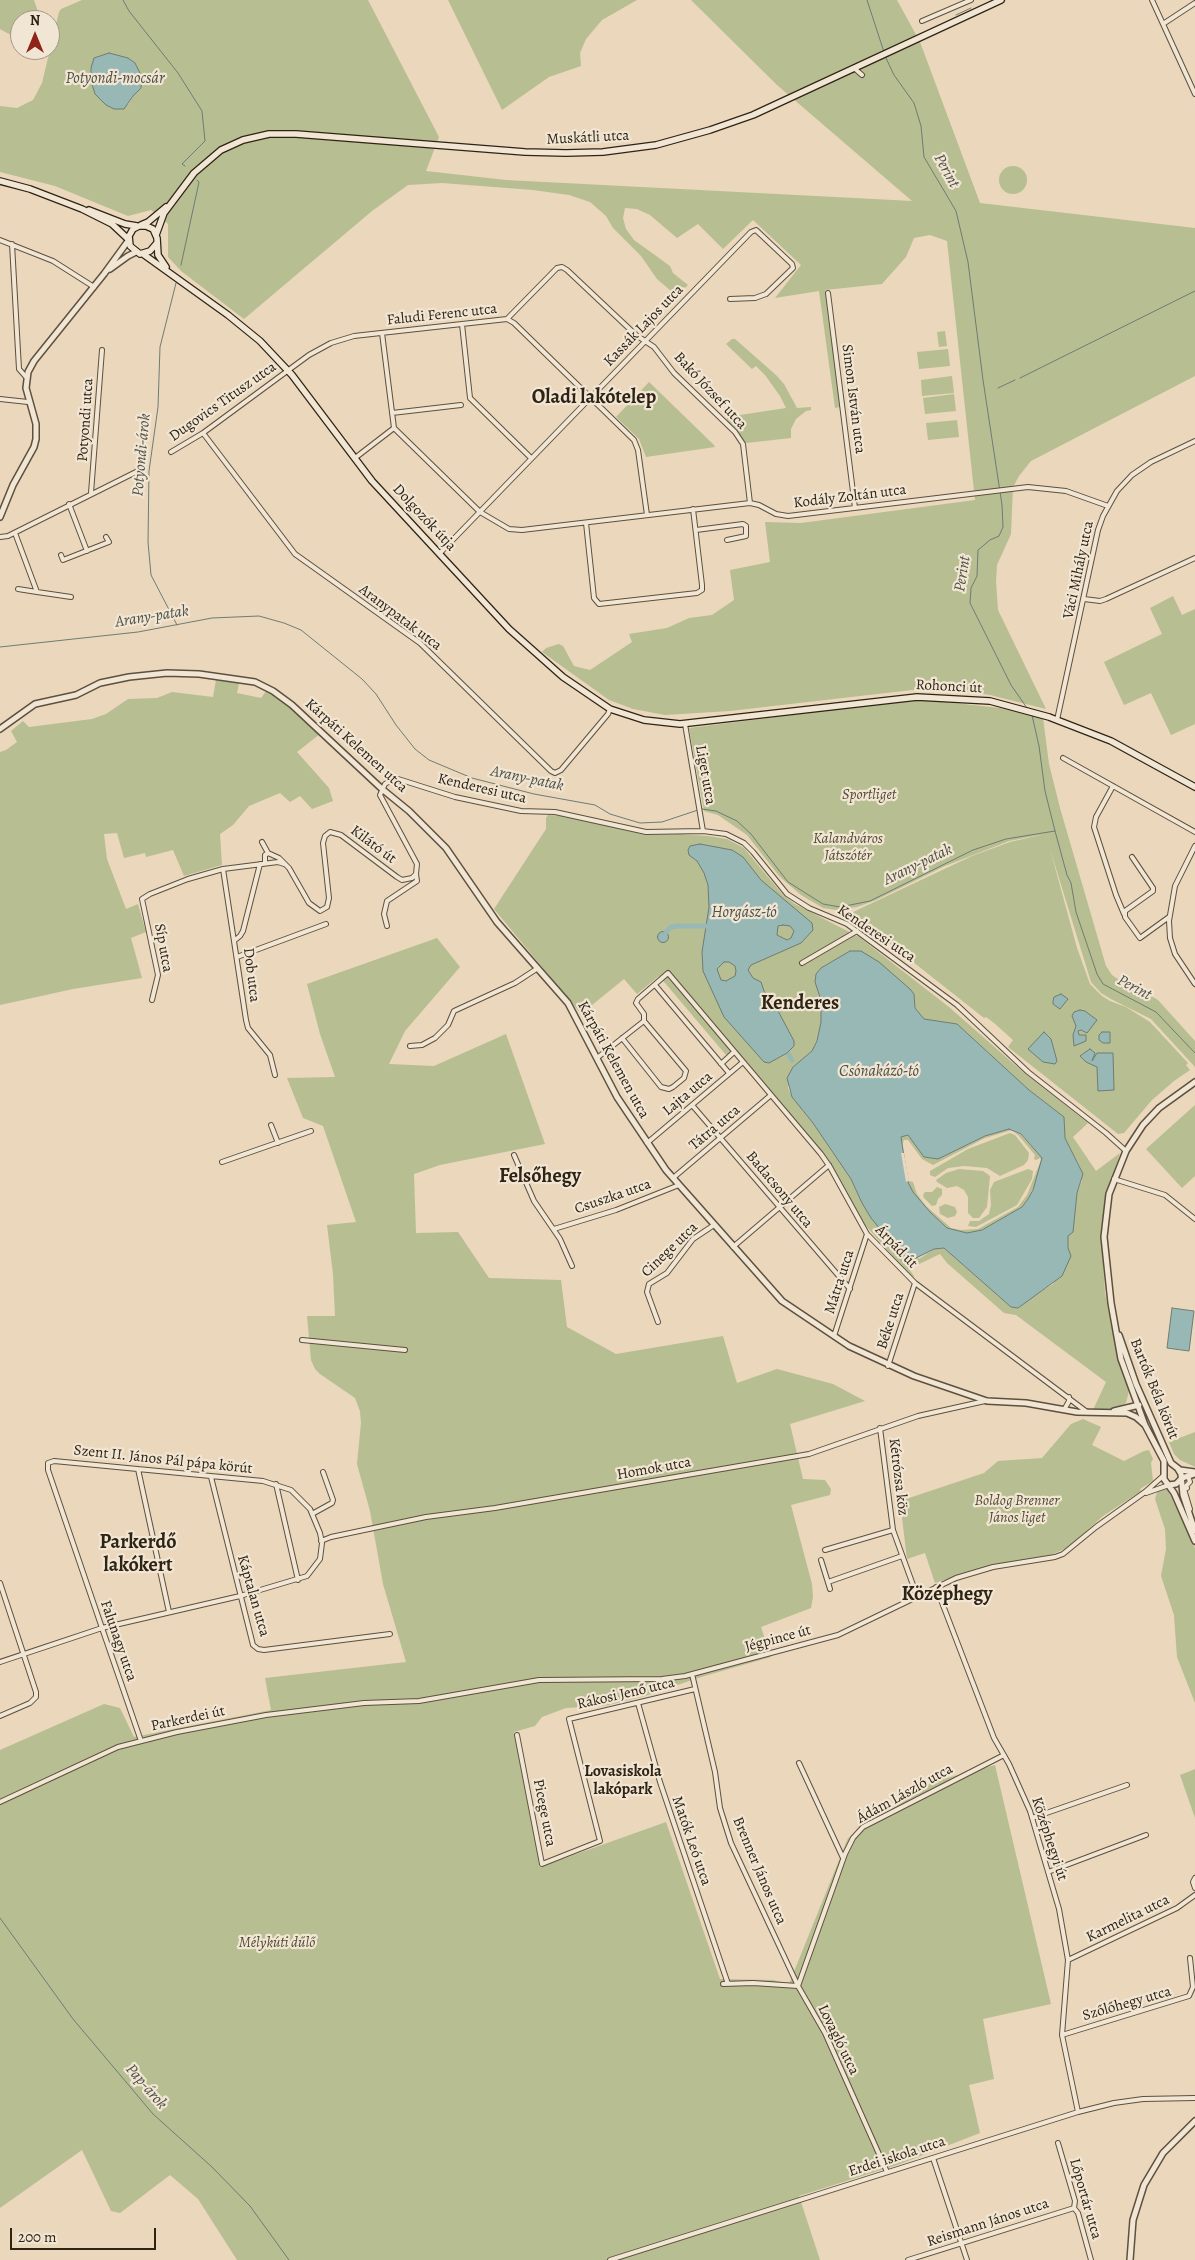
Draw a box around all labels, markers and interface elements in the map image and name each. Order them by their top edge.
north arrow [10,10,60,60]
text: N [30,11,40,30]
water label: Potyondi-mocsár [66,69,164,89]
street label: Muskátli utca [546,127,630,149]
water label: Perint [929,151,963,191]
street label: Kassák Lajos utca [600,281,688,371]
street label: Faludi Ferenc utca [386,300,498,330]
street label: Simon István utca [837,343,869,455]
street label: Bakó József utca [670,349,750,433]
street label: Dugovics Titusz utca [166,358,280,446]
street label: Potyondi utca [74,378,98,462]
district label: Oladi lakótelep [532,386,656,410]
water label: Potyondi-árok [129,413,155,497]
street label: Dolgozók útja [388,481,460,555]
street label: Kodály Zoltán utca [793,481,907,513]
street label: Váci Mihály utca [1060,519,1098,621]
water label: Perint [951,555,975,593]
street label: Aranypatak utca [355,581,445,655]
water label: Arany-patak [114,602,190,632]
street label: Rohonci út [915,676,983,698]
street label: Kárpáti Kelemen utca [301,695,411,797]
street label: Liget utca [691,744,719,806]
water label: Arany-patak [489,762,565,796]
street label: Kenderesi utca [436,770,528,808]
park label: Sportliget [842,786,896,804]
street label: Kilátó út [347,822,399,868]
park label: Kalandváros Játszótér [813,830,883,865]
water label: Arany-patak [880,840,956,890]
street label: Kenderesi utca [833,901,919,967]
water label: Horgász-tó [711,903,777,923]
street label: Síp utca [150,922,176,974]
street label: Dob utca [239,947,263,1003]
water label: Perint [1114,971,1154,1005]
district label: Kenderes [761,992,839,1016]
street label: Kárpáti Kelemen utca [573,998,653,1122]
water label: Csónakázó-tó [839,1062,919,1082]
street label: Lajta utca [659,1068,717,1120]
street label: Tátra utca [686,1101,744,1155]
street label: Badacsony utca [742,1148,816,1232]
district label: Felsőhegy [499,1165,581,1189]
street label: Csuszka utca [572,1175,654,1219]
street label: Cinege utca [638,1219,702,1281]
street label: Árpád út [871,1222,921,1272]
street label: Mátra utca [821,1248,859,1316]
street label: Béke utca [873,1290,909,1352]
street label: Bartók Béla körút [1126,1336,1182,1442]
street label: Kétrózsa köz [884,1437,912,1517]
street label: Szent II. János Pál pápa körút [73,1442,253,1478]
street label: Homok utca [615,1454,693,1484]
park label: Boldog Brenner János liget [975,1492,1059,1527]
district label: Parkerdő lakókert [99,1531,177,1578]
street label: Káptalan utca [233,1553,273,1639]
district label: Középhegy [901,1583,993,1607]
street label: Falunagy utca [96,1598,140,1684]
street label: Jégpince út [743,1622,813,1656]
street label: Rákosi Jenő utca [575,1674,677,1714]
street label: Parkerdei út [149,1702,227,1736]
street label: Ádám László utca [854,1760,956,1828]
district label: Lovasiskola lakópark [584,1762,662,1800]
street label: Picege utca [529,1778,559,1848]
street label: Matók Leó utca [667,1794,715,1888]
street label: Középhegyi út [1027,1795,1071,1883]
street label: Brenner János utca [728,1814,790,1928]
street label: Karmelita utca [1083,1891,1173,1947]
park label: Mélykúti dűlő [239,1934,315,1952]
street label: Szőlőhegy utca [1081,1983,1173,2025]
street label: Lovagló utca [813,2002,863,2078]
water label: Pap-árok [121,2060,171,2114]
street label: Erdei iskola utca [846,2133,948,2181]
street label: Lőportár utca [1065,2157,1105,2241]
street label: Reismann János utca [925,2195,1051,2251]
scale bar [12,2218,159,2250]
text: 200 m [18,2227,57,2247]

